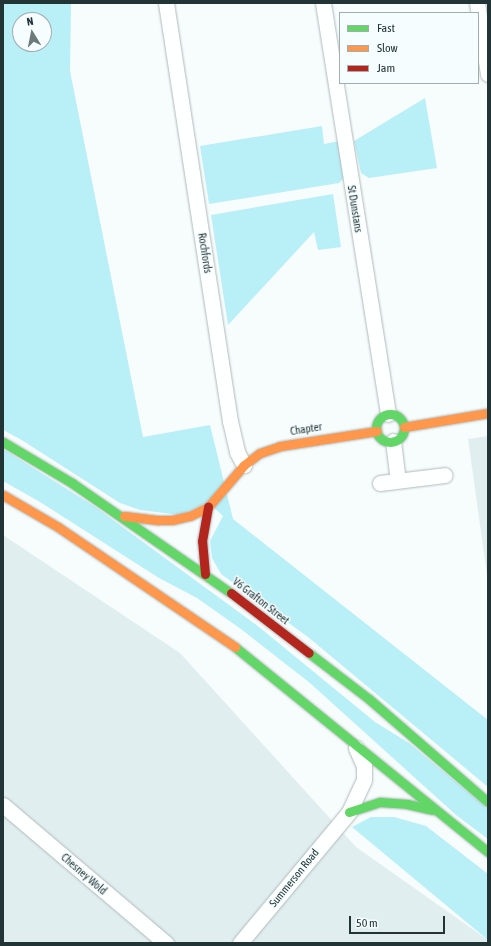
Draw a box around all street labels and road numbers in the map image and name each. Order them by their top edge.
street label: St Dunstans [345,185,365,233]
street label: Rochfords [195,232,215,274]
street label: Chapter [289,420,323,438]
street label: V6 Grafton Street [230,575,292,627]
street label: Summerson Road [267,846,321,910]
street label: Chesney Wold [58,851,110,897]

